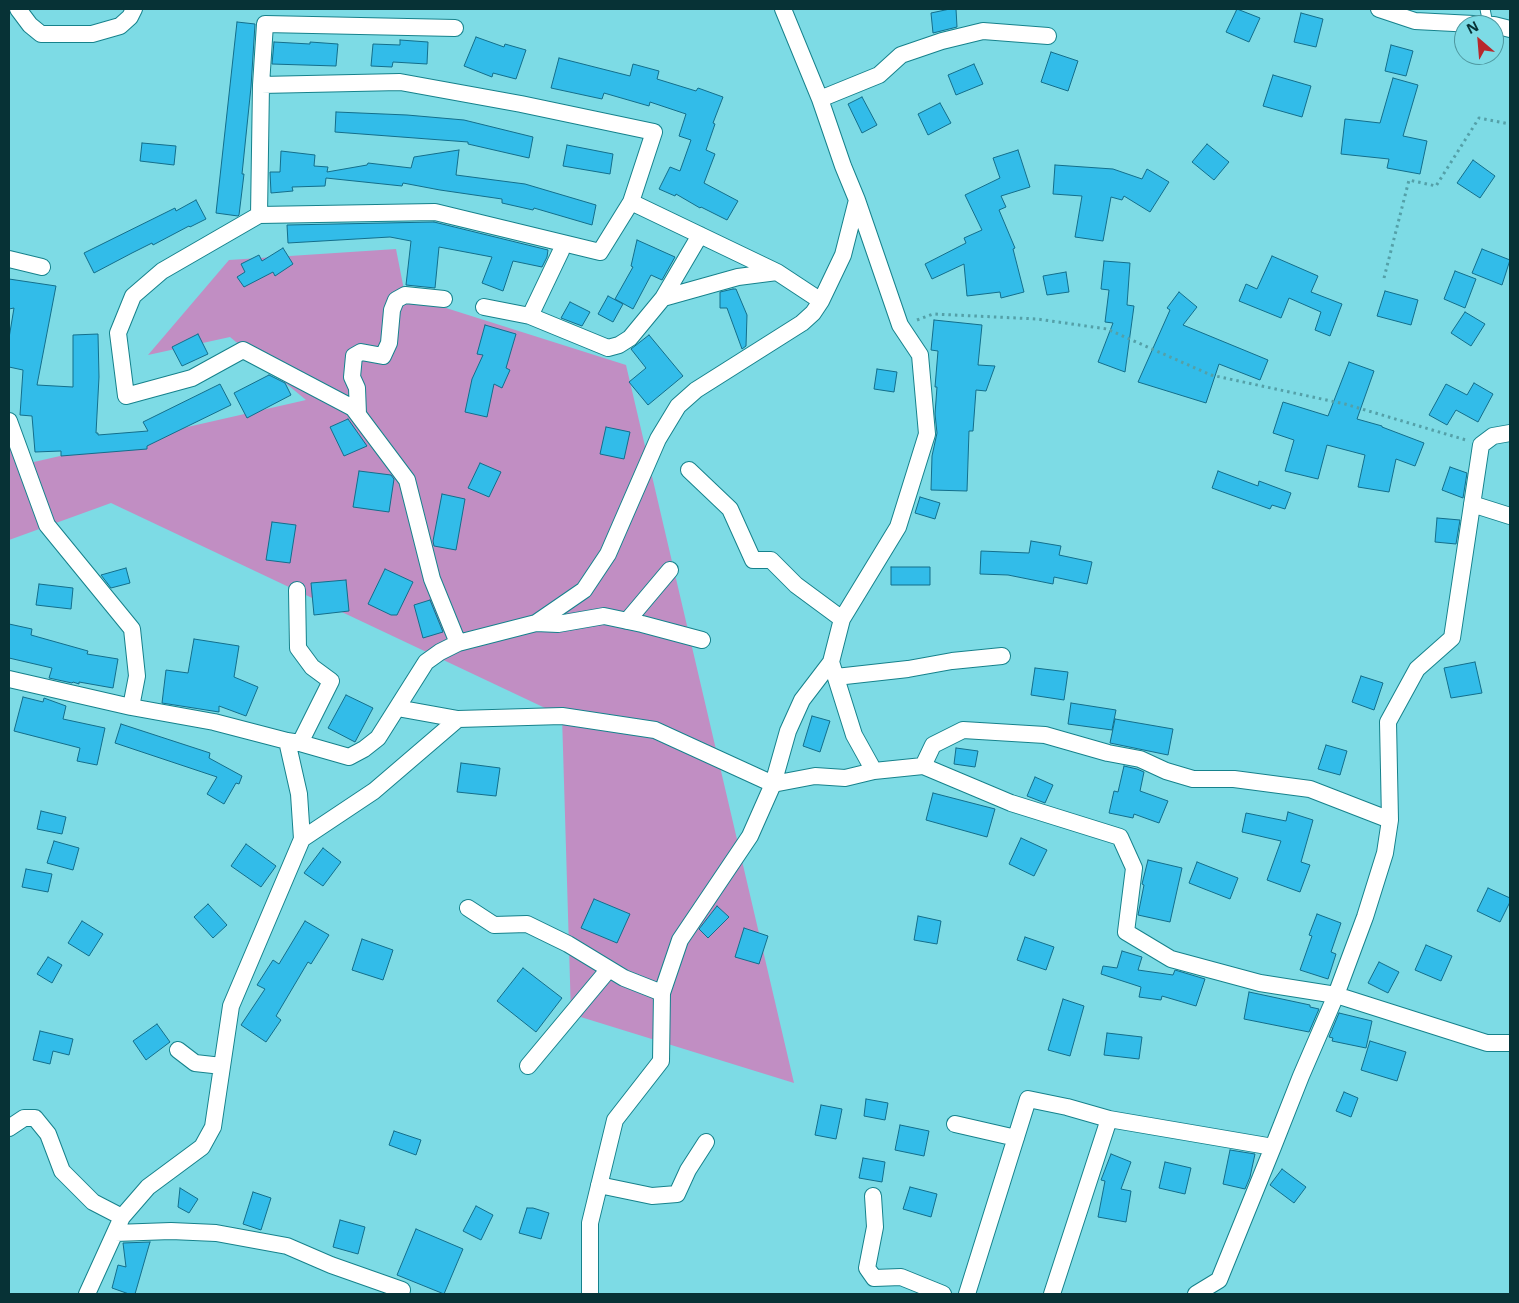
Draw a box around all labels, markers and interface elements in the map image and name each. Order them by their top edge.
north arrow [1454,15,1504,65]
text: N [1463,16,1482,38]

